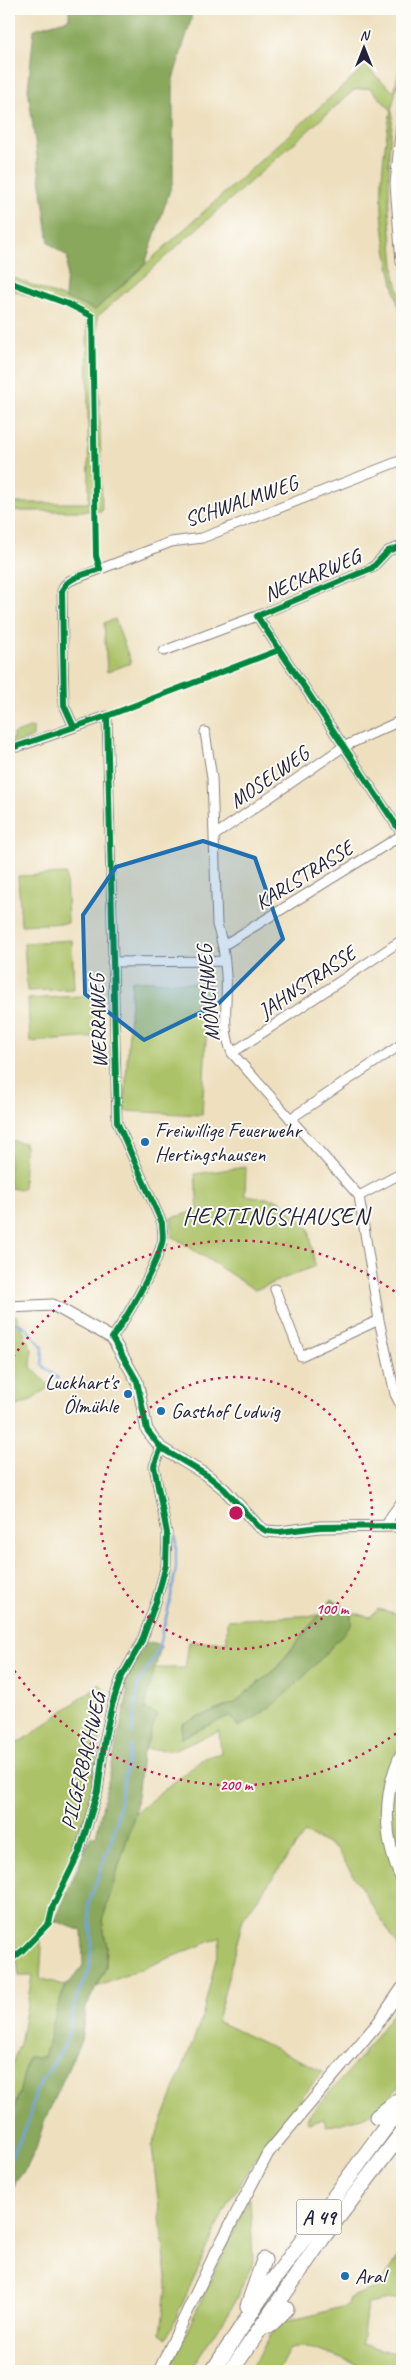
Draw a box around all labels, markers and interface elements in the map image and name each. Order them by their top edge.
north arrow [338,22,388,72]
text: N [360,27,371,44]
street label: SCHWALMWEG [181,469,303,532]
street label: NECKARWEG [260,542,367,607]
street label: MOSELWEG [224,739,316,814]
street label: KARLSTRASSE [250,833,360,915]
street label: JAHNSTRASSE [252,939,363,1025]
street label: MÖNCHWEG [191,941,225,1042]
street label: WERRAWEG [83,971,113,1069]
place label: Freiwillige Feuerwehr Hertingshausen [155,1117,304,1167]
marker: Freiwillige Feuerwehr Hertingshausen [139,1136,151,1148]
district label: HERTINGSHAUSEN [183,1201,372,1231]
place label: Luckhart's Ölmühle [45,1369,120,1419]
marker: Luckhart's Ölmühle [122,1388,134,1400]
place label: Gasthof Ludwig [171,1398,281,1424]
marker: Gasthof Ludwig [155,1405,167,1417]
centre of rings [227,1504,245,1522]
text: 100 m [316,1600,350,1619]
street label: PILGERBACHWEG [55,1687,112,1832]
text: 200 m [220,1776,254,1795]
road number: A 49 [296,2200,342,2234]
place label: Aral [355,2263,389,2289]
marker: Aral [339,2270,351,2282]

